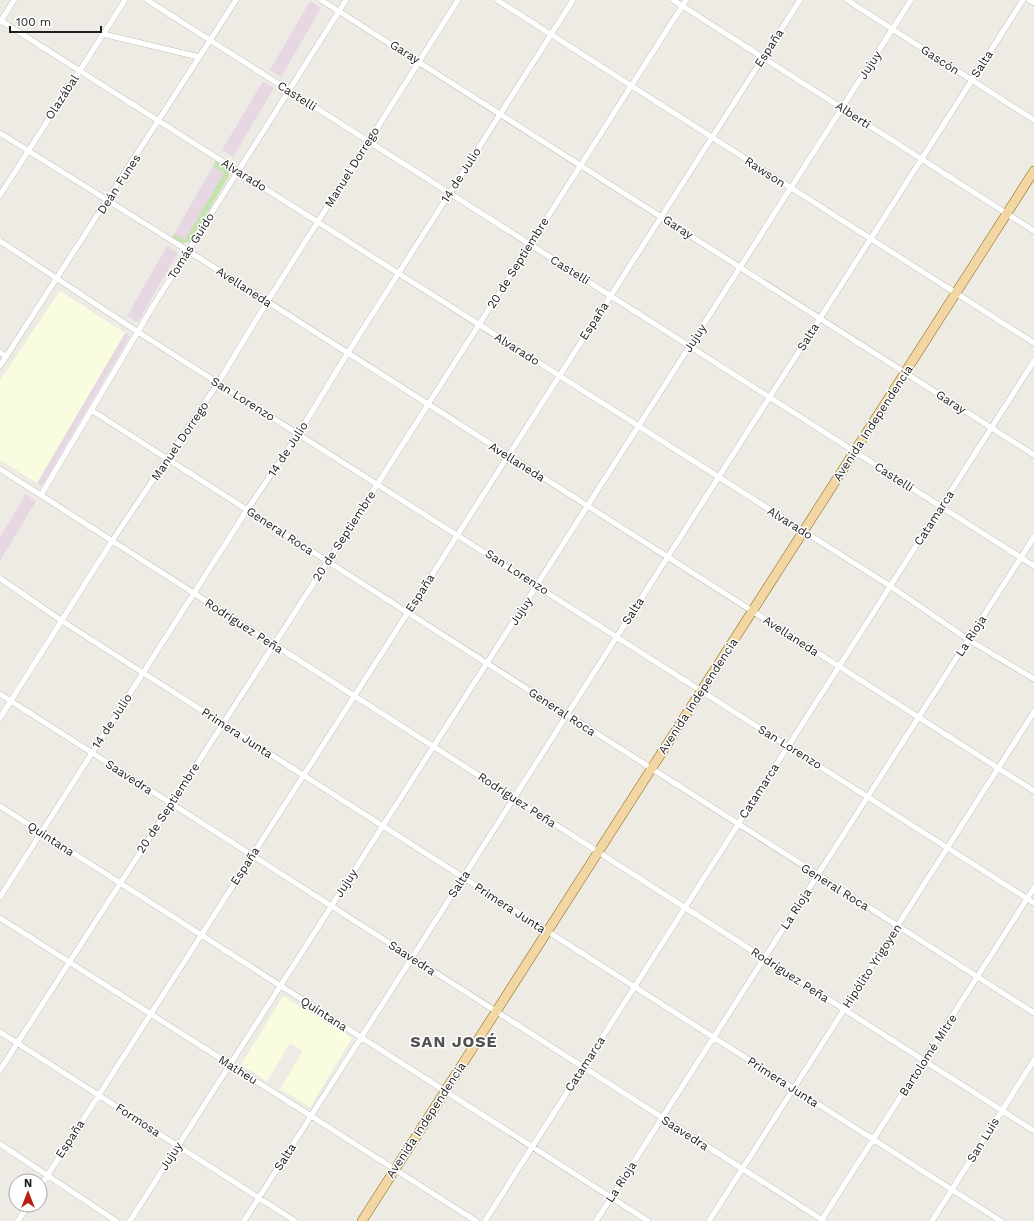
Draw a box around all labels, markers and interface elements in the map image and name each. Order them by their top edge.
scale bar [10,8,101,34]
text: 100 m [16,15,51,29]
street label: España [752,26,787,70]
street label: Garay [387,37,423,67]
street label: Gascón [918,42,962,78]
street label: Jujuy [856,48,885,82]
street label: Salta [968,48,996,80]
street label: Olazábal [42,72,82,122]
street label: Castelli [275,78,319,114]
street label: Alberti [833,99,873,131]
street label: Manuel Dorrego [322,124,382,210]
street label: 14 de Julio [438,145,484,205]
street label: Deán Funes [94,151,144,217]
street label: Rawson [742,154,788,190]
street label: Alvarado [219,156,269,194]
street label: Tomás Guido [165,210,217,282]
street label: Garay [660,212,696,242]
street label: 20 de Septiembre [484,215,552,311]
street label: Castelli [548,252,592,288]
street label: Avellaneda [214,264,275,310]
street label: España [577,299,612,343]
street label: Jujuy [681,321,710,355]
street label: Salta [794,321,822,353]
street label: Alvarado [492,330,542,368]
street label: Avenida Independencia [830,362,916,484]
street label: San Lorenzo [208,374,278,424]
street label: Garay [933,387,969,417]
street label: Manuel Dorrego [148,399,212,483]
street label: 14 de Julio [265,419,311,479]
street label: Avellaneda [486,439,548,485]
street label: Castelli [872,459,916,495]
street label: 20 de Septiembre [310,488,378,584]
street label: Catamarca [911,488,957,548]
street label: General Roca [244,504,316,558]
street label: Alvarado [765,504,815,542]
street label: San Lorenzo [483,546,551,598]
street label: España [403,571,438,615]
street label: Jujuy [507,594,536,628]
street label: Salta [619,595,647,627]
street label: Rodríguez Peña [202,596,286,657]
street label: Avellaneda [761,613,822,659]
street label: La Rioja [953,613,990,659]
street label: Avenida Independencia [655,635,741,757]
street label: General Roca [526,685,598,739]
street label: 14 de Julio [89,691,135,751]
street label: Primera Junta [199,705,275,761]
street label: San Lorenzo [755,722,825,772]
street label: Saavedra [103,757,155,797]
street label: 20 de Septiembre [134,760,202,856]
street label: Catamarca [736,761,782,821]
street label: Rodríguez Peña [475,770,559,831]
street label: Quintana [25,819,77,859]
street label: España [228,844,263,888]
street label: General Roca [799,861,872,914]
street label: Jujuy [332,866,361,900]
street label: Salta [445,868,473,900]
street label: Primera Junta [472,880,548,936]
street label: La Rioja [778,886,815,932]
street label: Hipólito Yrigoyen [840,921,904,1011]
street label: Saavedra [386,938,438,978]
street label: Rodríguez Peña [748,945,832,1006]
street label: Quintana [298,994,350,1034]
street label: Bartolomé Mitre [896,1011,960,1099]
district label: SAN JOSÉ [410,1032,498,1051]
street label: Catamarca [562,1034,608,1094]
street label: Matheu [216,1053,260,1087]
street label: Primera Junta [745,1054,821,1110]
street label: Avenida Independencia [383,1059,469,1181]
street label: Formosa [113,1100,163,1140]
street label: Saavedra [659,1113,711,1153]
street label: San Luis [964,1115,1002,1165]
street label: España [53,1117,88,1161]
street label: Jujuy [157,1139,186,1173]
street label: Salta [271,1141,299,1173]
street label: La Rioja [603,1159,640,1205]
north arrow [8,1173,48,1213]
text: N [24,1177,32,1190]

